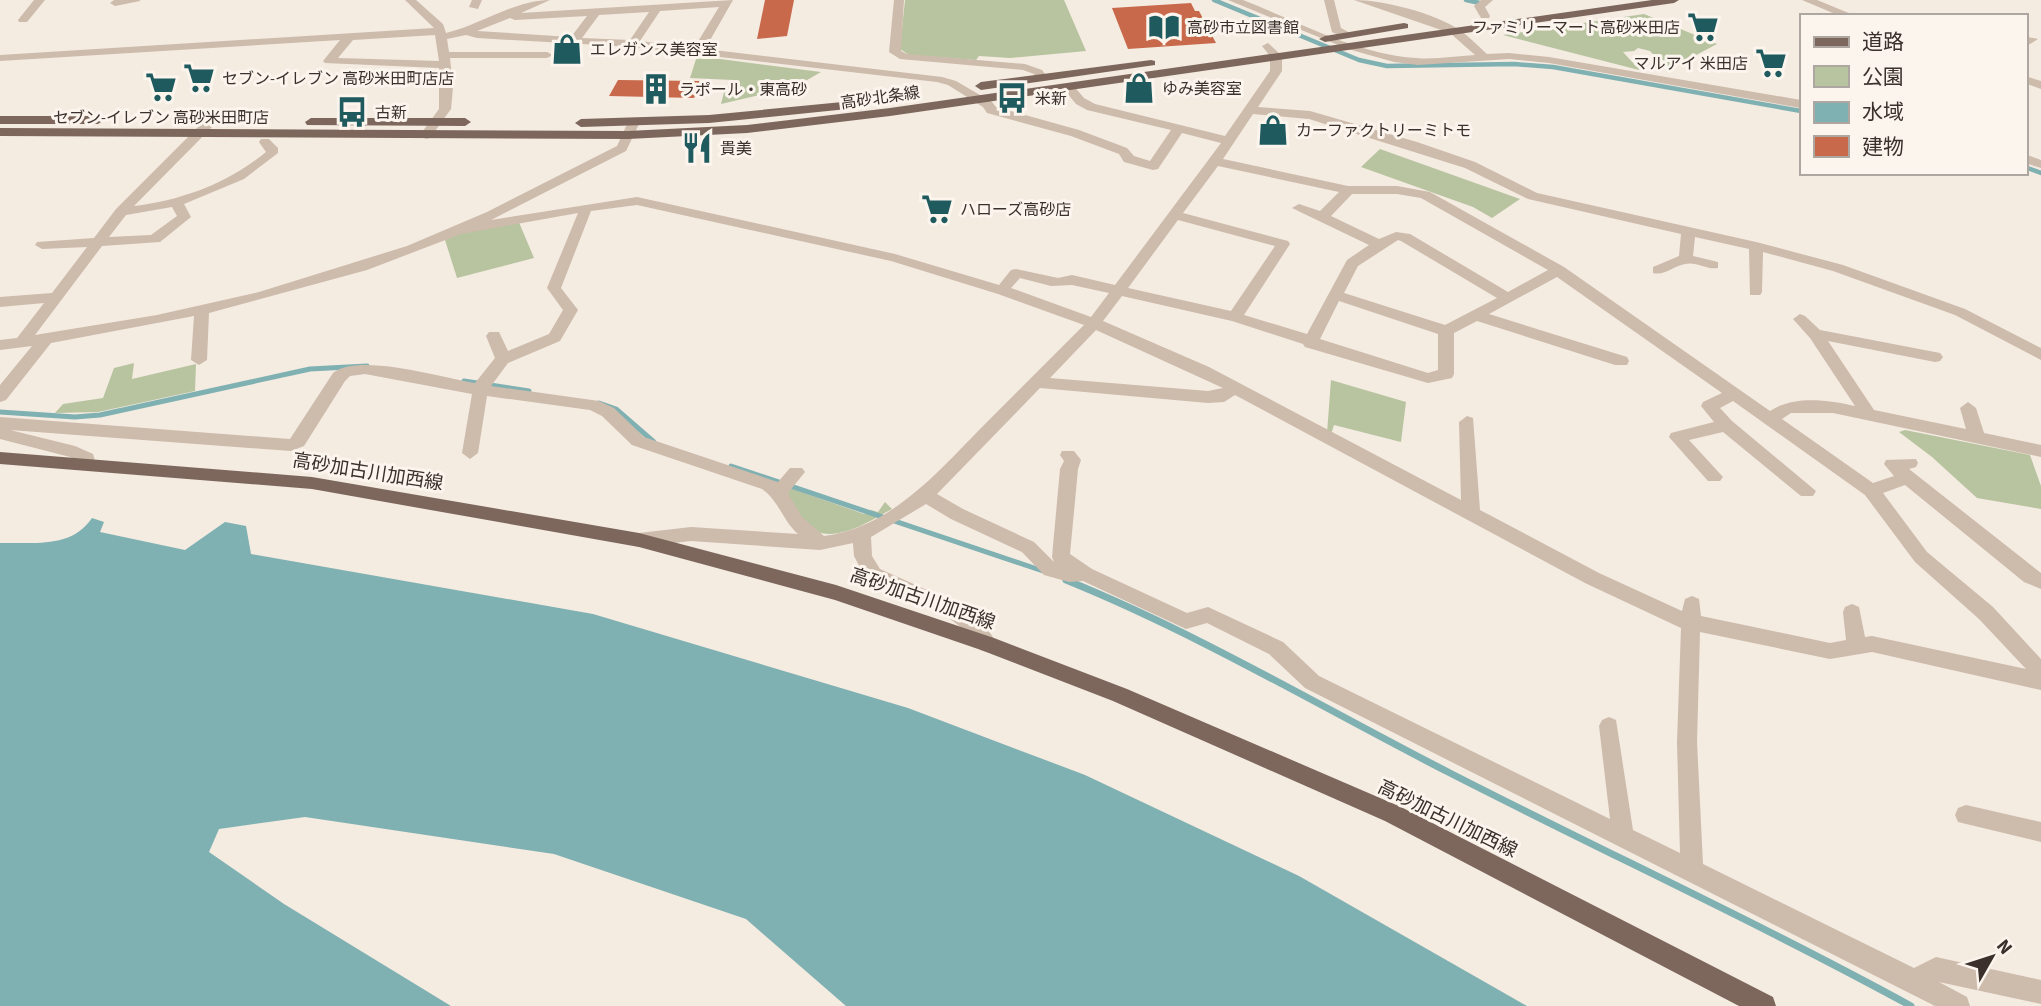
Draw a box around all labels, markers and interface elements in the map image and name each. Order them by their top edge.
library icon: 高砂市立図書館 [1147,10,1181,44]
supermarket icon: ファミリーマート高砂米田店 [1686,10,1720,44]
legend [1800,14,2027,175]
place label: 高砂市立図書館 [1187,17,1299,39]
place label: ファミリーマート高砂米田店 [1472,17,1680,39]
text: 道路 [1862,27,1904,57]
shop icon: エレガンス美容室 [550,32,584,66]
place label: エレガンス美容室 [590,39,718,61]
supermarket icon: マルアイ 米田店 [1754,46,1788,80]
place label: マルアイ 米田店 [1634,53,1748,75]
supermarket icon: セブン-イレブン 高砂米田町店店 [182,61,216,95]
text: 公園 [1862,62,1904,92]
place label: セブン-イレブン 高砂米田町店店 [222,68,454,90]
supermarket icon: セブン-イレブン 高砂米田町店 [144,70,178,104]
shop icon: ゆみ美容室 [1122,71,1156,105]
building icon: ラポール・東高砂 [639,72,673,106]
place label: ゆみ美容室 [1162,78,1242,100]
place label: ラポール・東高砂 [679,79,807,101]
bus stop icon: 米新 [995,81,1029,115]
street label: 高砂北条線 [839,82,921,114]
place label: 米新 [1035,88,1067,110]
bus stop icon: 古新 [335,95,369,129]
text: 水域 [1862,97,1904,127]
place label: 古新 [375,102,407,124]
place label: セブン-イレブン 高砂米田町店 [53,107,269,129]
shop icon: カーファクトリーミトモ [1256,113,1290,147]
place label: カーファクトリーミトモ [1296,120,1471,142]
restaurant icon: 貴美 [680,131,714,165]
text: 建物 [1862,132,1904,162]
place label: 貴美 [720,138,752,160]
supermarket icon: ハローズ高砂店 [920,192,954,226]
place label: ハローズ高砂店 [960,199,1071,221]
street label: 高砂加古川加西線 [291,447,445,498]
street label: 高砂加古川加西線 [846,562,999,637]
street label: 高砂加古川加西線 [1373,774,1522,865]
north arrow [1957,922,2027,992]
text: N [1990,934,2019,961]

